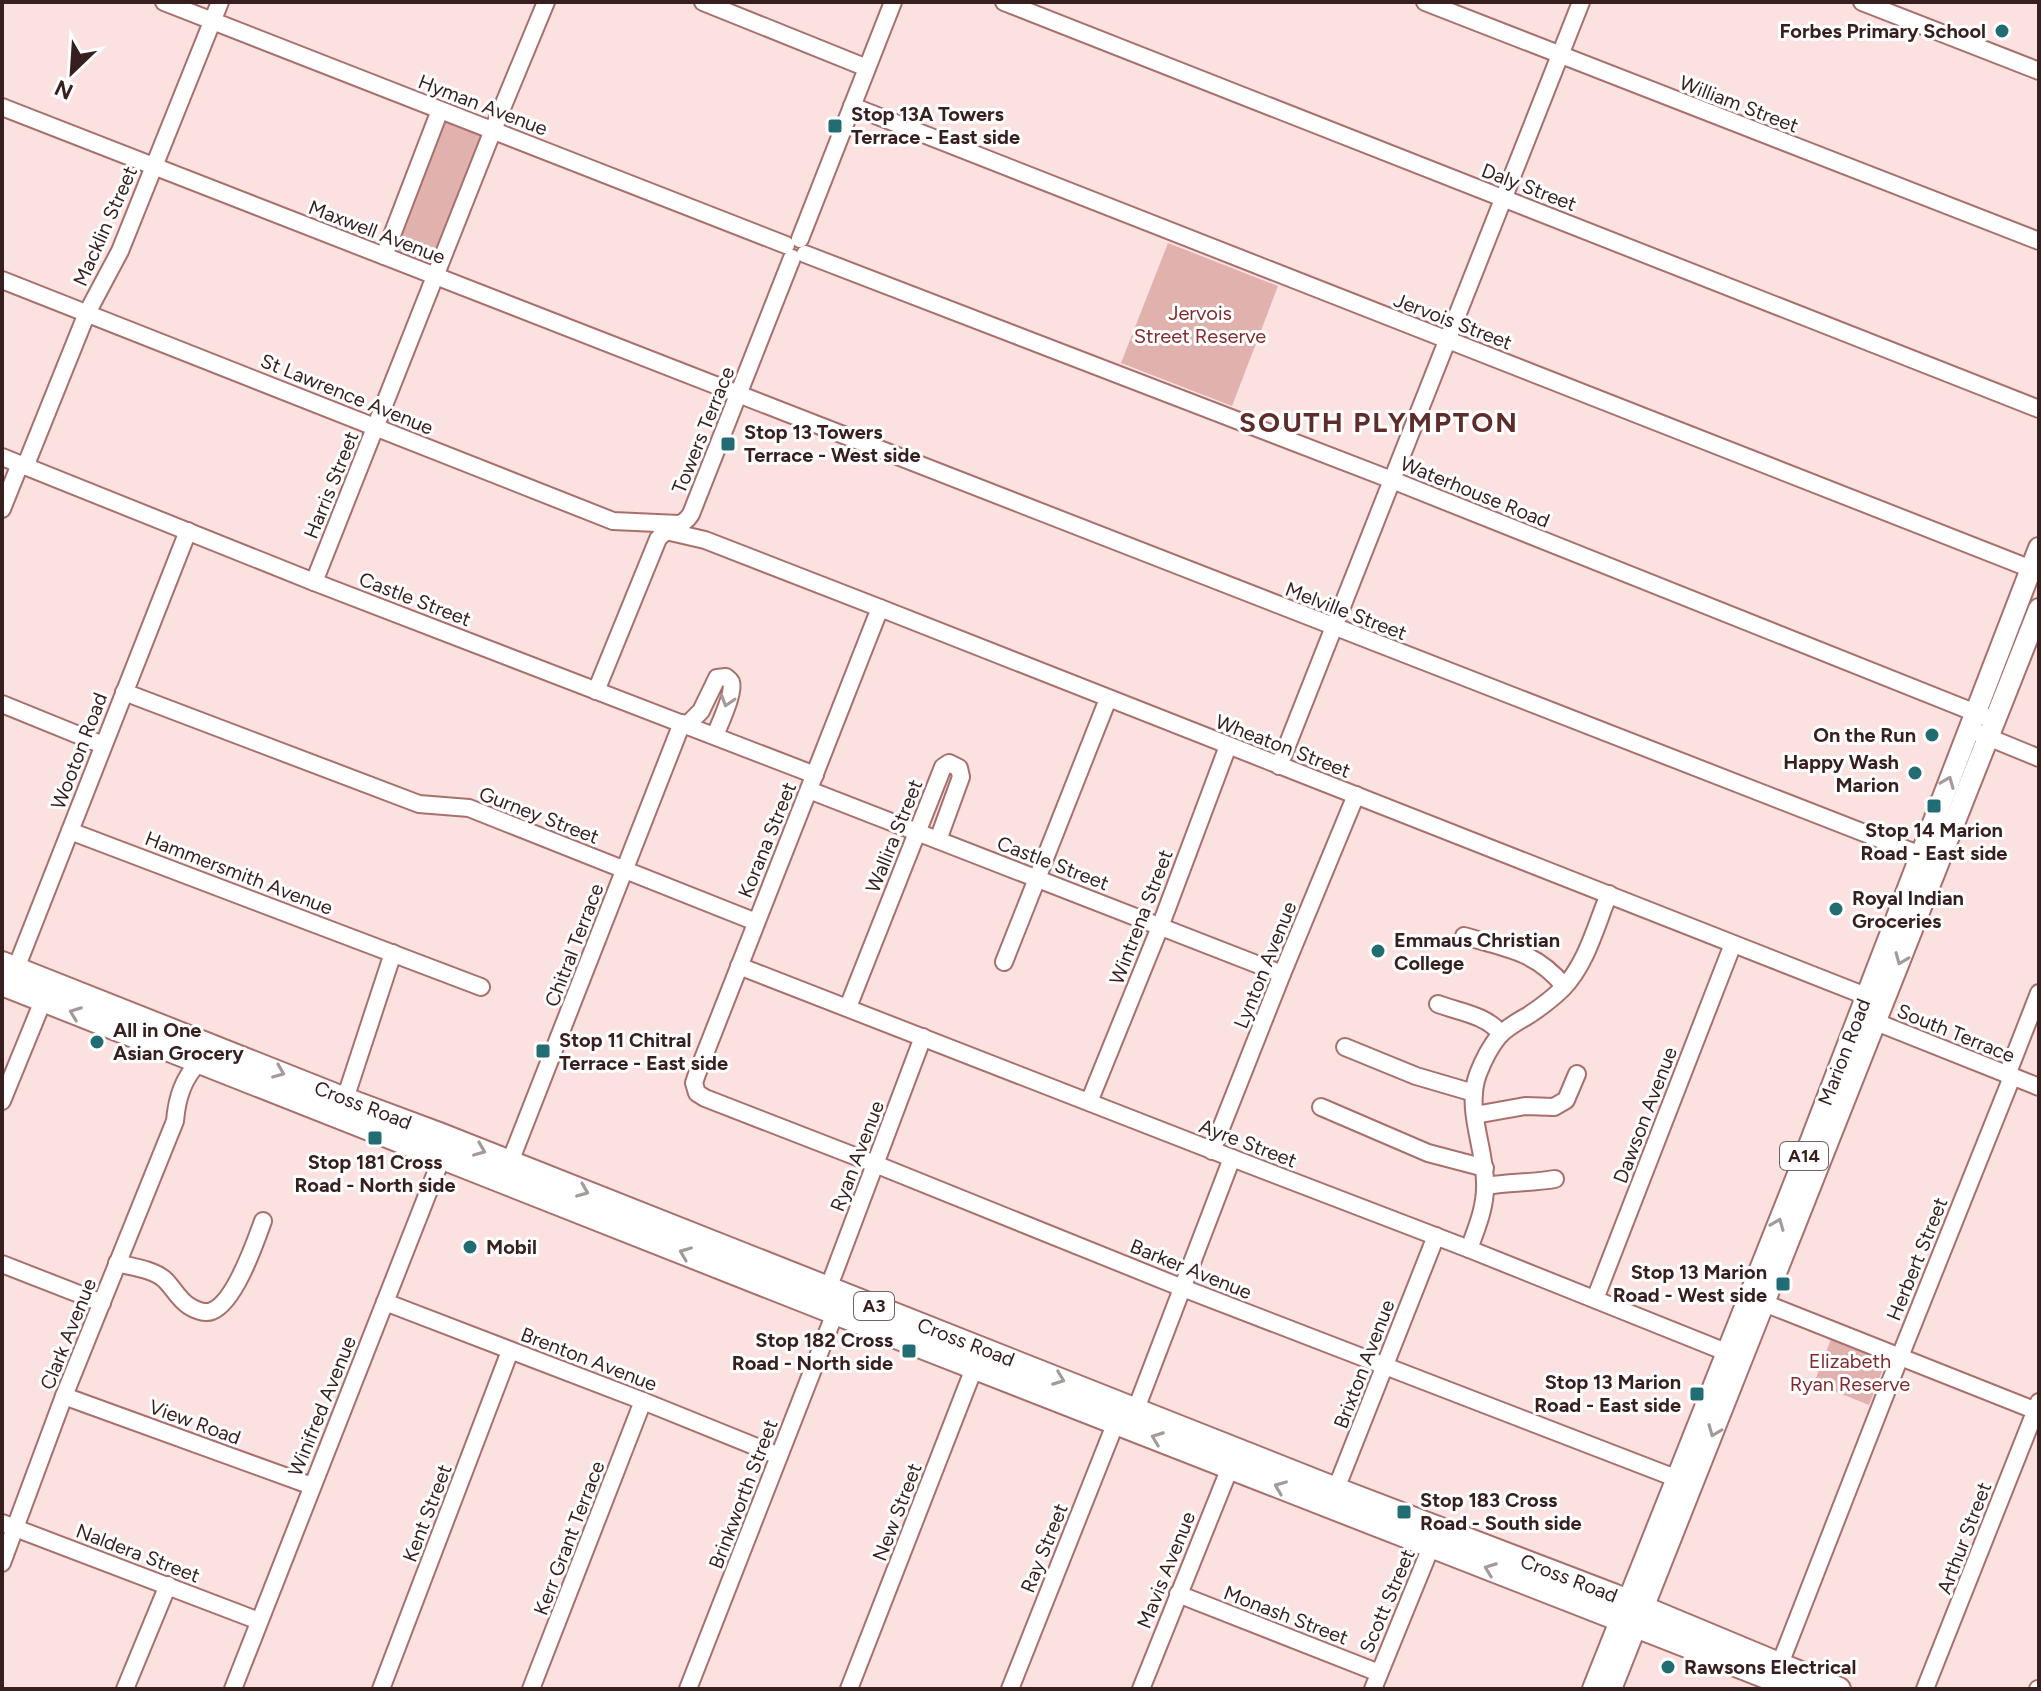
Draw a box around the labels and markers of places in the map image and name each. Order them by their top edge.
place label: Forbes Primary School [1779,19,1986,43]
marker: Forbes Primary School [1993,22,2011,40]
place label: Stop 13A Towers Terrace - East side [851,102,1020,149]
marker: Stop 13A Towers Terrace - East side [826,117,844,135]
place label: Stop 13 Towers Terrace - West side [744,420,921,467]
marker: Stop 13 Towers Terrace - West side [719,435,737,453]
place label: On the Run [1813,723,1916,747]
marker: On the Run [1923,726,1941,744]
place label: Happy Wash Marion [1783,750,1899,797]
marker: Happy Wash Marion [1906,764,1924,782]
marker: Stop 14 Marion Road - East side [1925,797,1943,815]
place label: Stop 14 Marion Road - East side [1861,818,2007,865]
place label: Royal Indian Groceries [1852,886,1964,933]
marker: Royal Indian Groceries [1827,900,1845,918]
place label: Emmaus Christian College [1394,928,1560,975]
marker: Emmaus Christian College [1369,942,1387,960]
place label: All in One Asian Grocery [113,1018,244,1065]
place label: Stop 11 Chitral Terrace - East side [559,1028,728,1075]
marker: All in One Asian Grocery [88,1033,106,1051]
marker: Stop 11 Chitral Terrace - East side [534,1042,552,1060]
marker: Stop 181 Cross Road - North side [366,1129,384,1147]
place label: Stop 181 Cross Road - North side [294,1150,456,1197]
place label: Mobil [486,1235,537,1259]
marker: Mobil [461,1238,479,1256]
place label: Stop 13 Marion Road - West side [1613,1260,1767,1307]
marker: Stop 13 Marion Road - West side [1774,1275,1792,1293]
place label: Stop 182 Cross Road - North side [732,1328,893,1375]
marker: Stop 182 Cross Road - North side [900,1342,918,1360]
place label: Stop 13 Marion Road - East side [1534,1370,1681,1417]
marker: Stop 13 Marion Road - East side [1688,1385,1706,1403]
place label: Stop 183 Cross Road - South side [1420,1488,1582,1535]
marker: Stop 183 Cross Road - South side [1395,1503,1413,1521]
place label: Rawsons Electrical [1684,1655,1856,1679]
marker: Rawsons Electrical [1659,1658,1677,1676]

